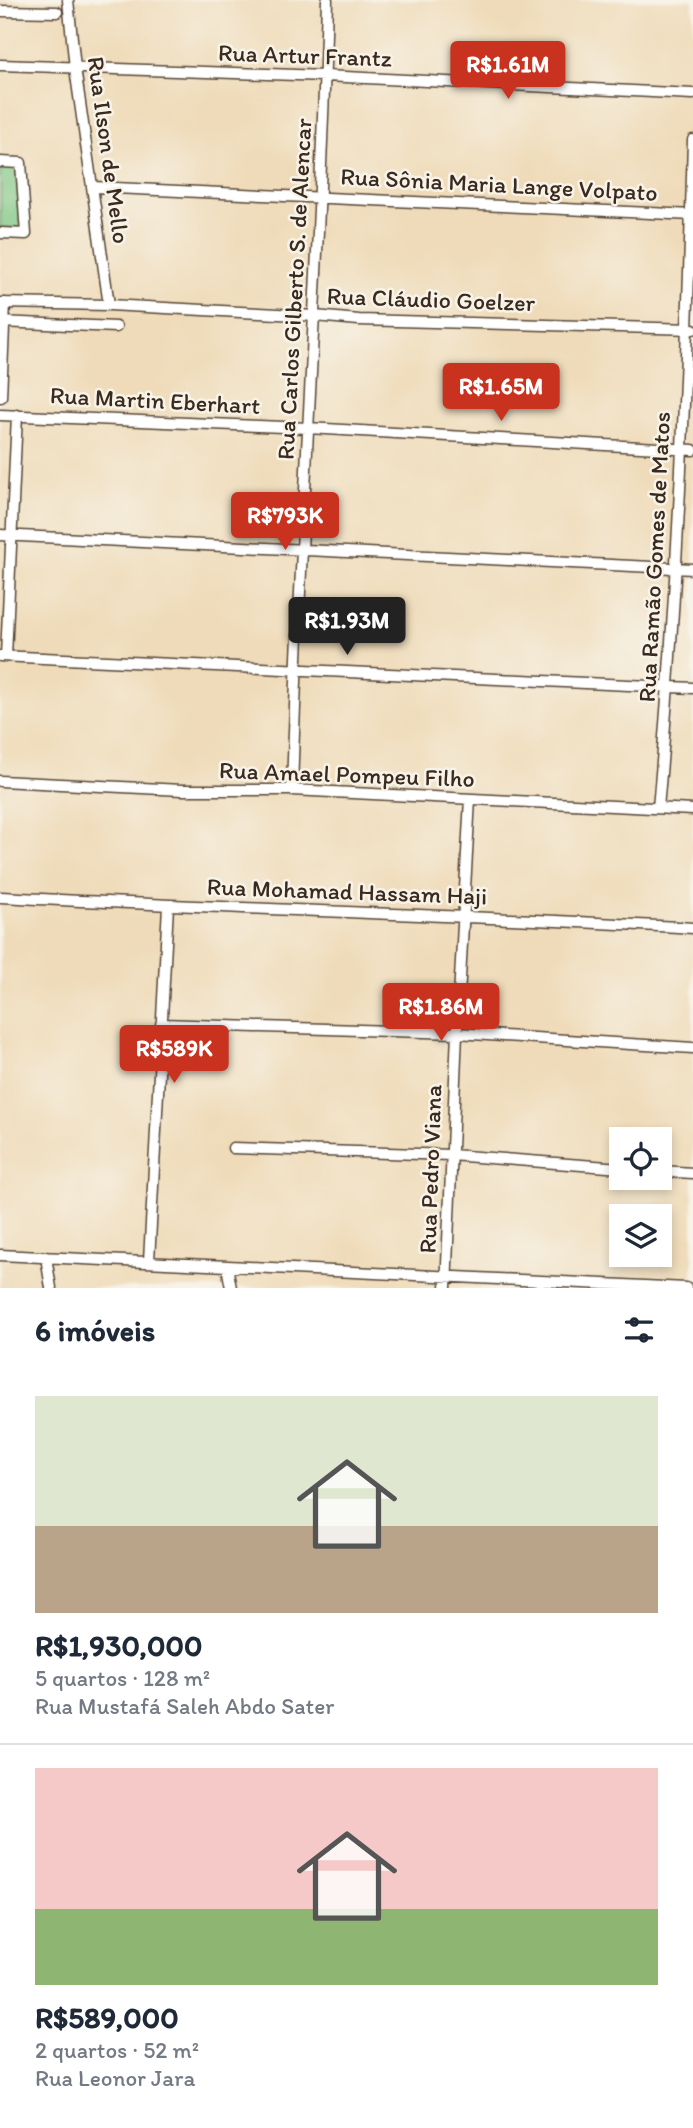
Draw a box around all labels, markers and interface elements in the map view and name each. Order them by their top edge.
street label: Rua Artur Frantz [217,37,393,73]
pin: R$1.61M [443,42,573,101]
text: R$1.61M [466,50,550,78]
street label: Rua Ilson de Mello [82,55,136,245]
street label: Rua Carlos Gilberto S. de Alencar [271,117,317,461]
street label: Rua Sônia Maria Lange Volpato [340,161,658,207]
street label: Rua Cláudio Goelzer [326,281,536,317]
pin: R$1.65M [436,364,566,423]
text: R$1.65M [459,372,543,400]
street label: Rua Martin Eberhart [49,380,261,420]
street label: Rua Ramão Gomes de Matos [632,411,676,703]
pin: R$793K [228,492,342,552]
text: R$793K [247,501,323,529]
pin: R$1.93M [282,598,412,657]
text: R$1.93M [304,606,390,634]
street label: Rua Amael Pompeu Filho [219,755,475,793]
street label: Rua Mohamad Hassam Haji [206,872,488,910]
pin: R$1.86M [376,984,506,1043]
text: R$1.86M [398,992,484,1020]
pin: R$589K [117,1026,231,1085]
text: R$589K [136,1034,212,1062]
street label: Rua Pedro Viana [413,1084,447,1254]
map controls [609,1127,672,1267]
button: locate [609,1127,672,1190]
button: layers [609,1204,672,1267]
icon: filters [620,1311,658,1349]
text: 6 imóveis [35,1312,155,1349]
icon: home [284,1441,410,1567]
text: R$1,930,000 [35,1627,202,1664]
text: 5 quartos · 128 m² [35,1664,210,1692]
text: Rua Mustafá Saleh Abdo Sater [35,1692,334,1720]
icon: home [284,1813,410,1939]
text: R$589,000 [35,1999,179,2036]
text: 2 quartos · 52 m² [35,2036,199,2064]
text: Rua Leonor Jara [35,2064,195,2092]

